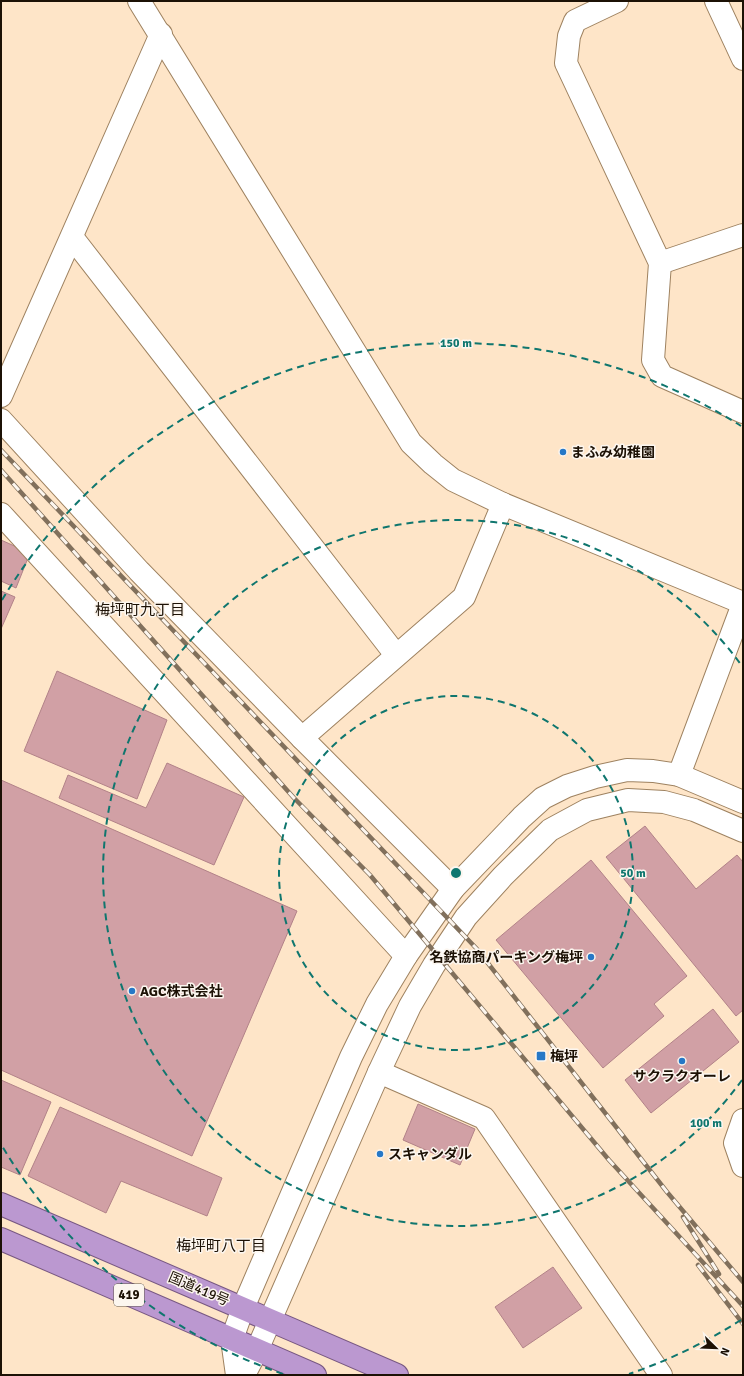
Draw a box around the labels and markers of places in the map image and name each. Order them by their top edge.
place label: まふみ幼稚園 [571,444,655,461]
marker: まふみ幼稚園 [558,447,568,457]
centre of rings [449,866,463,880]
place label: 名鉄協商パーキング梅坪 [429,949,583,966]
marker: 名鉄協商パーキング梅坪 [586,952,596,962]
place label: AGC株式会社 [140,983,222,1000]
marker: AGC株式会社 [127,986,137,996]
place label: 梅坪 [550,1048,578,1065]
marker: 梅坪 [535,1050,547,1062]
marker: サクラクオーレ [677,1056,687,1066]
place label: サクラクオーレ [633,1068,731,1085]
place label: スキャンダル [388,1146,472,1163]
marker: スキャンダル [375,1149,385,1159]

